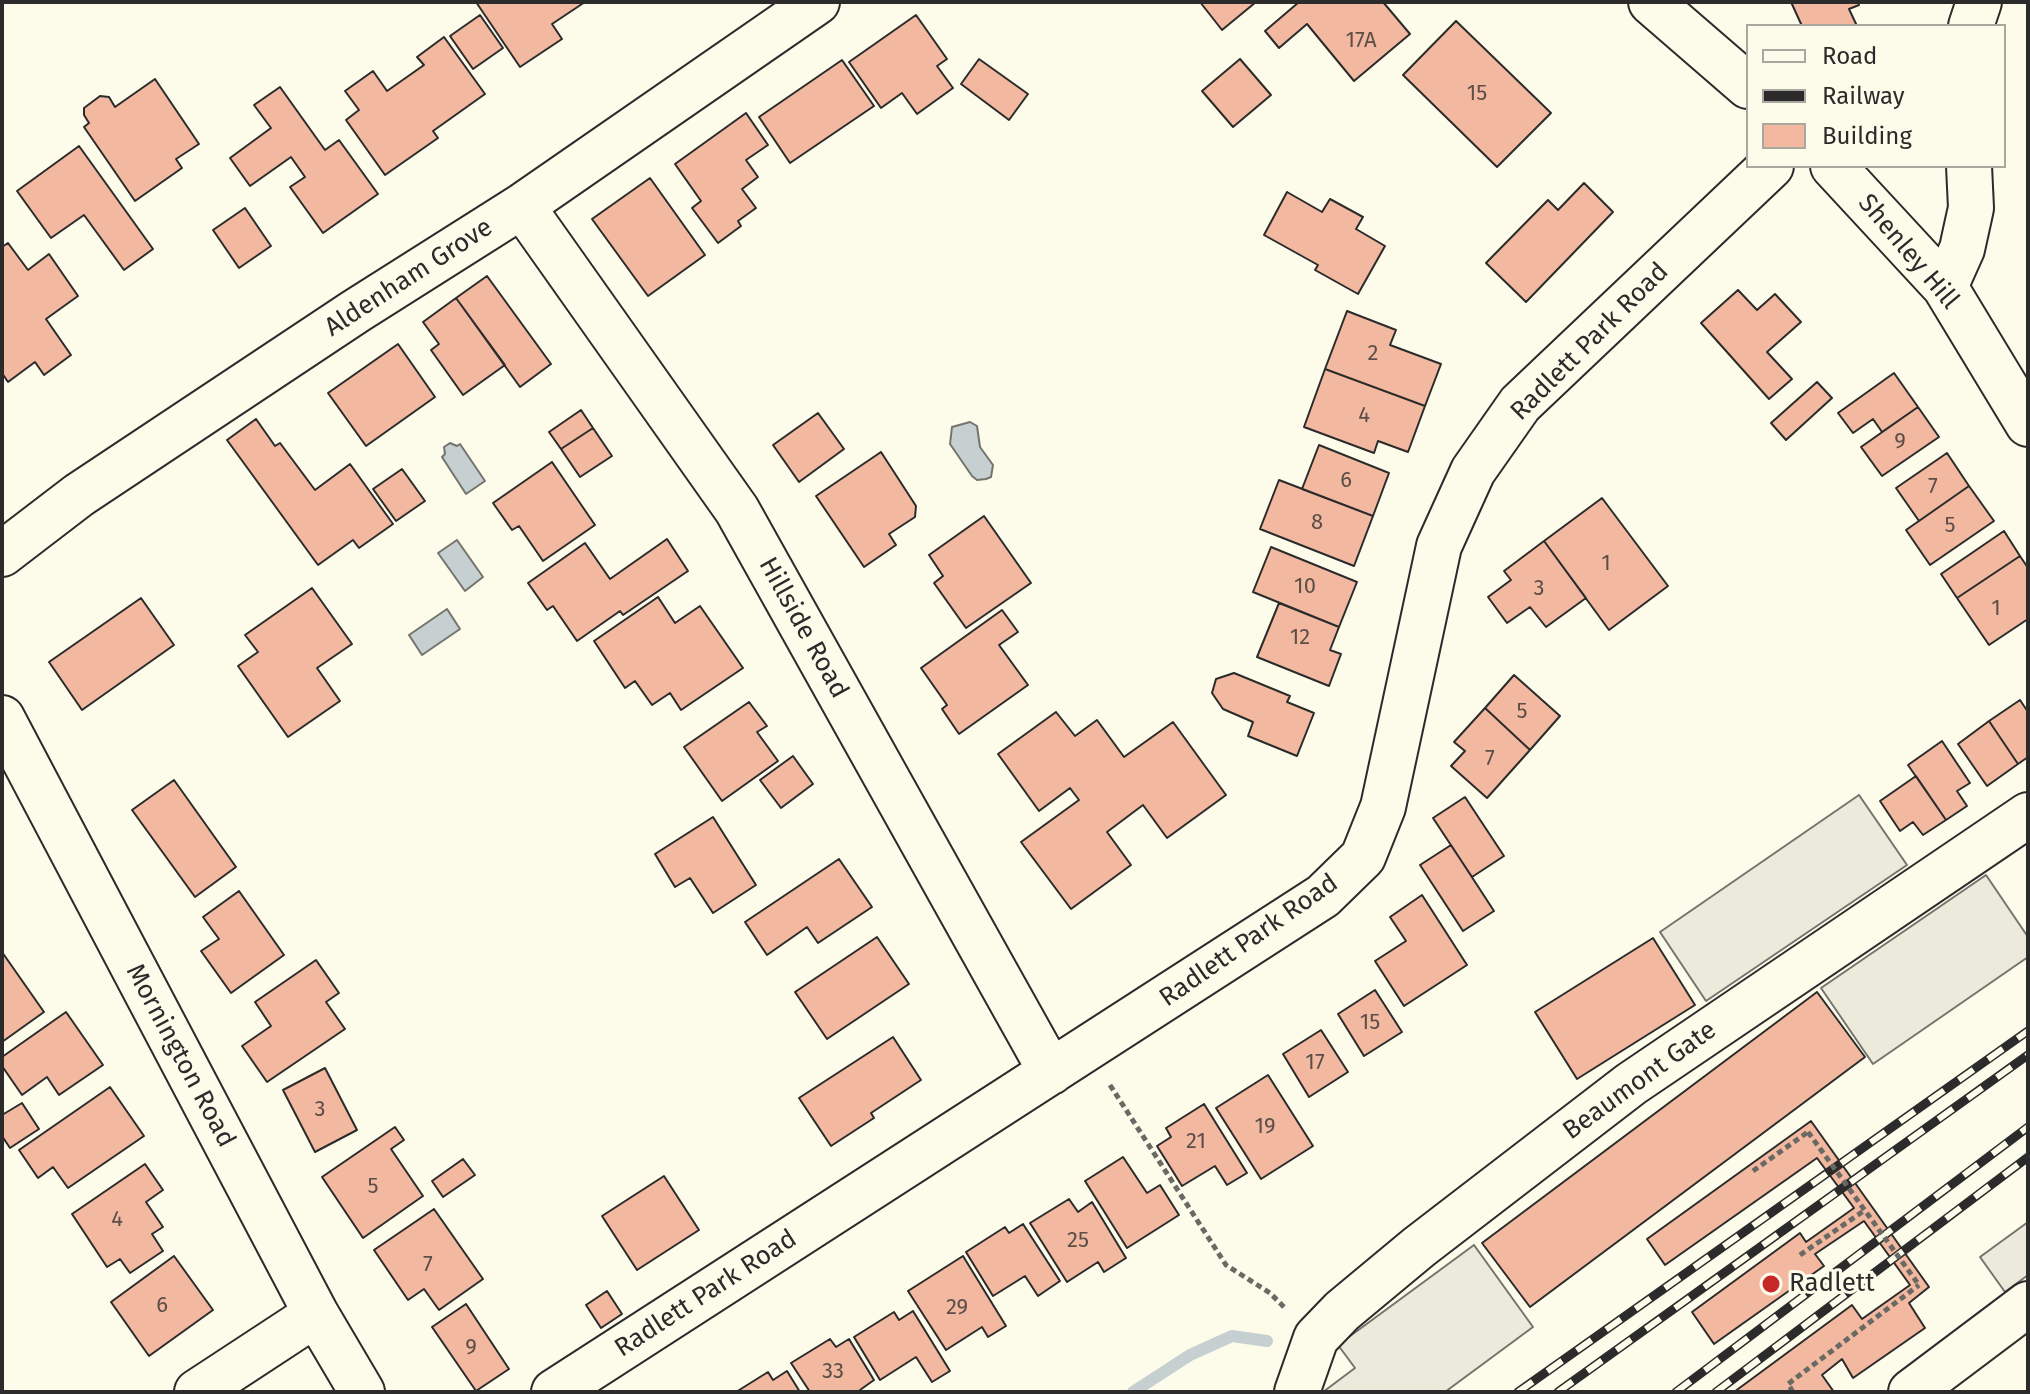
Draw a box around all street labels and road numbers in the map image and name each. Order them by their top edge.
street label: Shenley Hill [1851,188,1965,316]
street label: Aldenham Grove [319,212,499,344]
street label: Radlett Park Road [1505,257,1675,427]
street label: Hillside Road [751,552,855,704]
street label: Radlett Park Road [1154,868,1344,1014]
street label: Mornington Road [119,959,241,1153]
street label: Beaumont Gate [1557,1015,1723,1147]
street label: Radlett Park Road [609,1224,803,1364]

